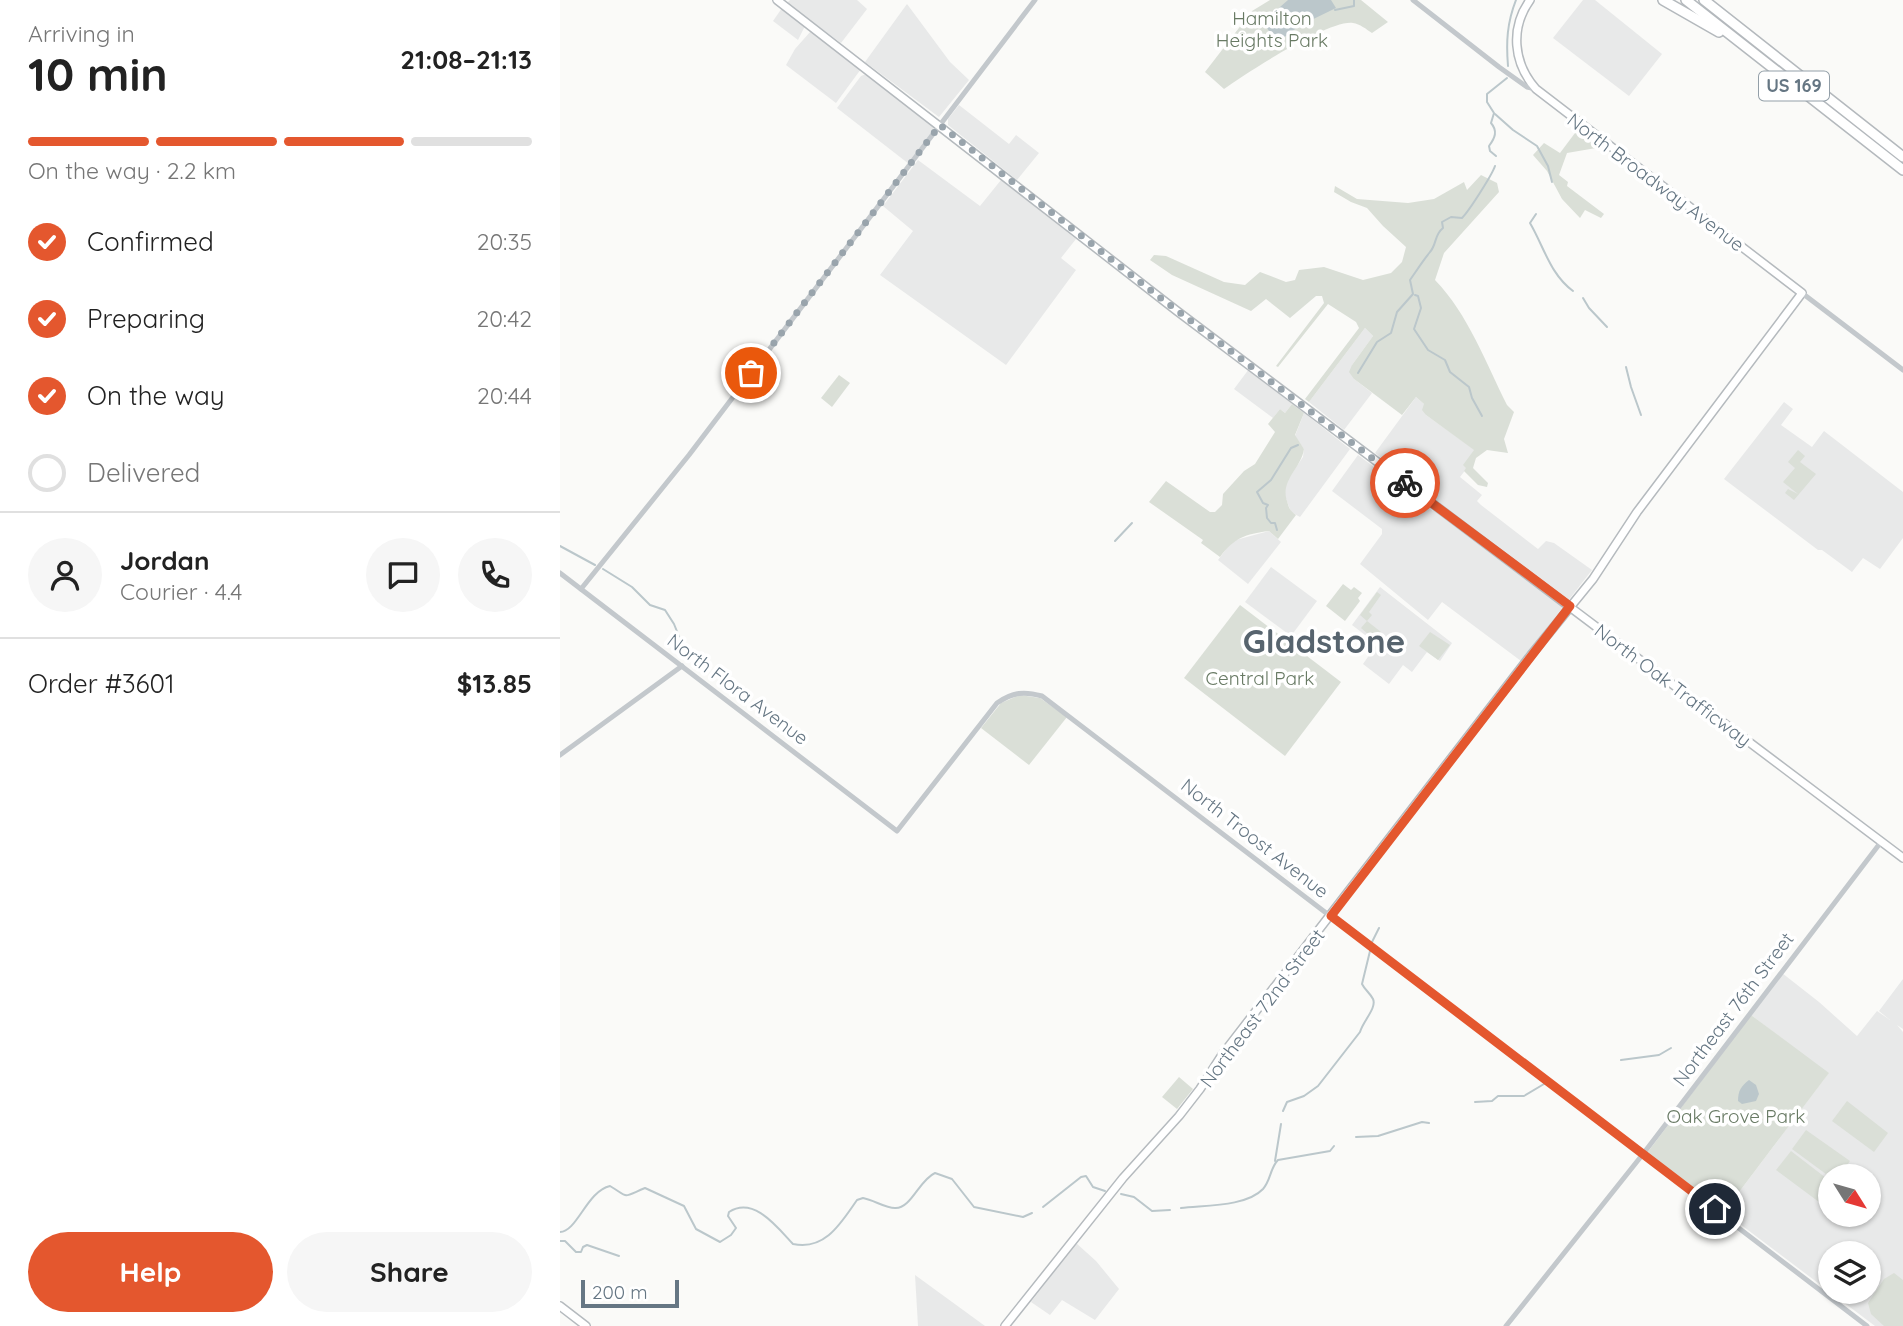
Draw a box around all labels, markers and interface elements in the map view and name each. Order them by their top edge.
park label: Hamilton Heights Park [1216,6,1328,52]
text: Arriving in [28,19,135,48]
text: 21:08–21:13 [400,43,532,76]
text: 10 min [28,45,168,103]
road number: US 169 [1759,72,1829,100]
street label: North Broadway Avenue [1563,108,1749,256]
text: On the way · 2.2 km [28,156,236,185]
icon: check [28,223,66,261]
text: Confirmed [87,225,214,258]
text: 20:35 [477,227,532,256]
icon: check [28,300,66,338]
text: Preparing [87,302,205,335]
text: 20:42 [476,304,532,333]
pin [721,343,781,403]
icon: bag [732,354,770,392]
icon: check [28,377,66,415]
text: On the way [87,379,225,412]
text: 20:44 [477,381,532,410]
courier [1370,448,1440,518]
text: Delivered [87,456,200,489]
icon: bike [1386,464,1424,502]
button: person [28,538,102,612]
button: chat [366,538,440,612]
button: phone [458,538,532,612]
text: Jordan [120,544,209,577]
text: Courier · 4.4 [120,577,242,606]
street label: North Oak Trafficway [1590,618,1756,752]
district label: Gladstone [1243,620,1405,661]
street label: North Flora Avenue [663,628,813,750]
park label: Central Park [1206,666,1314,690]
text: Order #3601 [28,667,175,700]
text: $13.85 [457,667,532,700]
street label: North Troost Avenue [1176,773,1334,903]
street label: Northeast 72nd Street [1194,924,1330,1092]
street label: Northeast 76th Street [1667,927,1799,1091]
park label: Oak Grove Park [1666,1104,1806,1128]
north arrow [1818,1164,1881,1227]
map controls [1818,1164,1881,1304]
pin [1685,1179,1745,1239]
icon: home [1696,1190,1734,1228]
button: Help [28,1232,273,1312]
button: Share [287,1232,532,1312]
button: layers [1818,1241,1881,1304]
scale bar [581,1277,679,1309]
text: 200 m [592,1280,648,1304]

